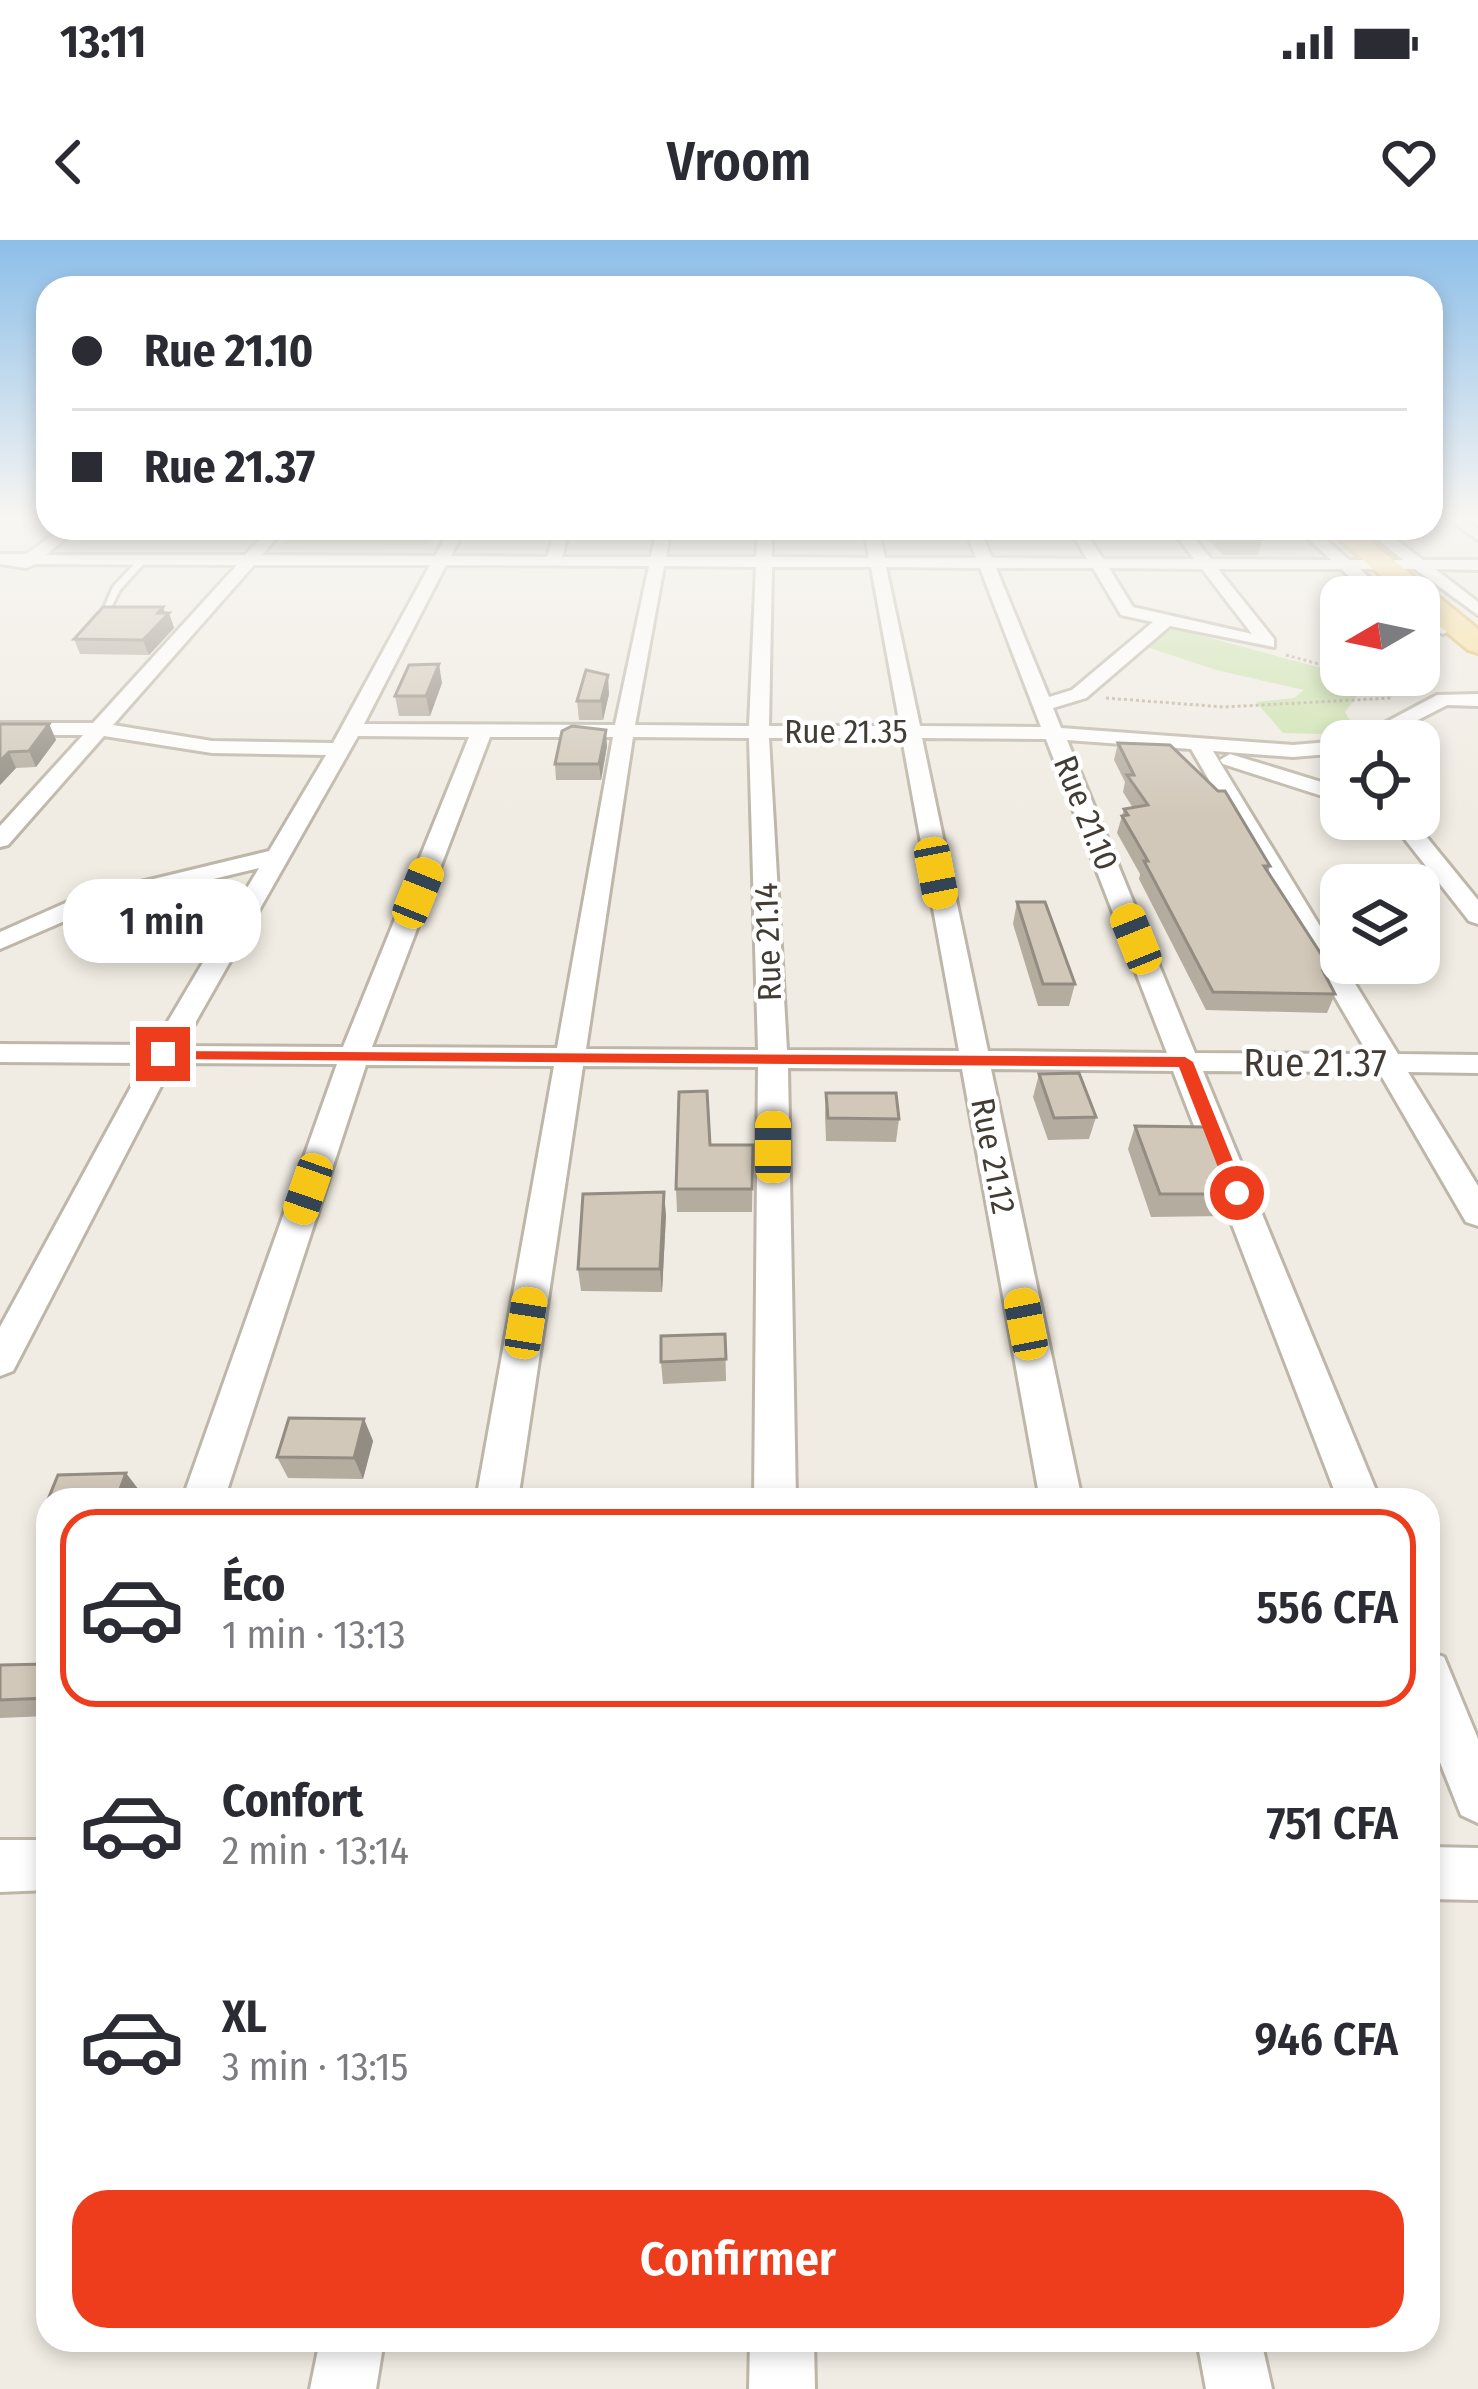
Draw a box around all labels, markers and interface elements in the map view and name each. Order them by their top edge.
text: 13:11 [60,15,146,69]
icon: back [36,129,102,195]
icon: heart [1376,129,1442,195]
text: Vroom [667,130,811,194]
text: Rue 21.10 [144,324,313,378]
text: Rue 21.37 [144,440,315,494]
north arrow [1320,576,1440,696]
map controls [1320,576,1440,984]
street label: Rue 21.35 [784,712,908,752]
button: locate [1320,720,1440,840]
street label: Rue 21.10 [1045,750,1127,876]
car [911,834,961,912]
car [388,853,448,933]
button: layers [1320,864,1440,984]
callout: 1 min [64,880,262,964]
street label: Rue 21.14 [746,882,790,1002]
text: 1 min [120,898,204,944]
car [1106,899,1166,979]
route end [136,1027,190,1081]
street label: Rue 21.37 [1243,1040,1387,1086]
street label: Rue 21.12 [962,1095,1024,1217]
car [755,1111,791,1183]
car [279,1149,337,1229]
route start [1210,1166,1264,1220]
car [503,1285,549,1361]
car [1001,1285,1051,1363]
icon: car [78,1554,186,1662]
text: Éco [222,1558,285,1612]
text: 556 CFA [1257,1581,1398,1635]
text: 1 min · 13:13 [222,1612,406,1658]
icon: car [78,1770,186,1878]
text: Confort [222,1774,363,1828]
text: 751 CFA [1267,1797,1398,1851]
text: 2 min · 13:14 [222,1828,409,1874]
icon: car [78,1986,186,2094]
text: XL [222,1990,267,2044]
text: 946 CFA [1255,2013,1398,2067]
text: 3 min · 13:15 [222,2044,408,2090]
button: Confirmer [72,2190,1404,2328]

